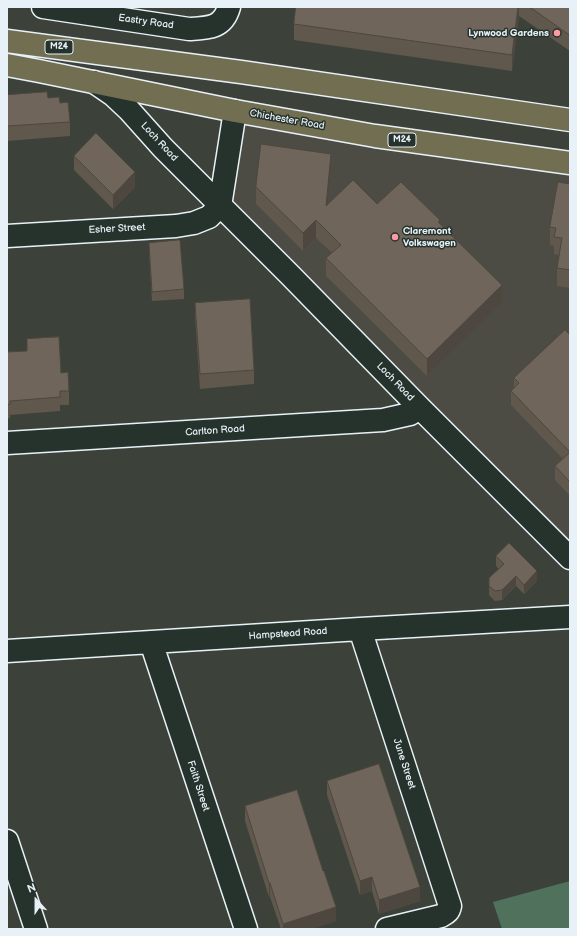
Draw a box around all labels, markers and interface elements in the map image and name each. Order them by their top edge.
street label: Eastry Road [118,12,174,32]
place label: Lynwood Gardens [468,27,549,39]
marker: Lynwood Gardens [552,28,562,38]
road number: M24 [45,40,73,54]
street label: Chichester Road [249,108,325,132]
street label: Loch Road [138,120,180,164]
road number: M24 [388,133,416,147]
street label: Esher Street [88,222,146,236]
place label: Claremont Volkswagen [403,225,456,248]
marker: Claremont Volkswagen [390,232,400,242]
street label: Loch Road [374,360,416,404]
street label: Carlton Road [185,423,245,439]
street label: Hampstead Road [248,625,328,643]
street label: June Street [390,737,418,791]
street label: Faith Street [184,759,212,813]
north arrow [16,880,56,920]
text: N [25,881,38,896]

